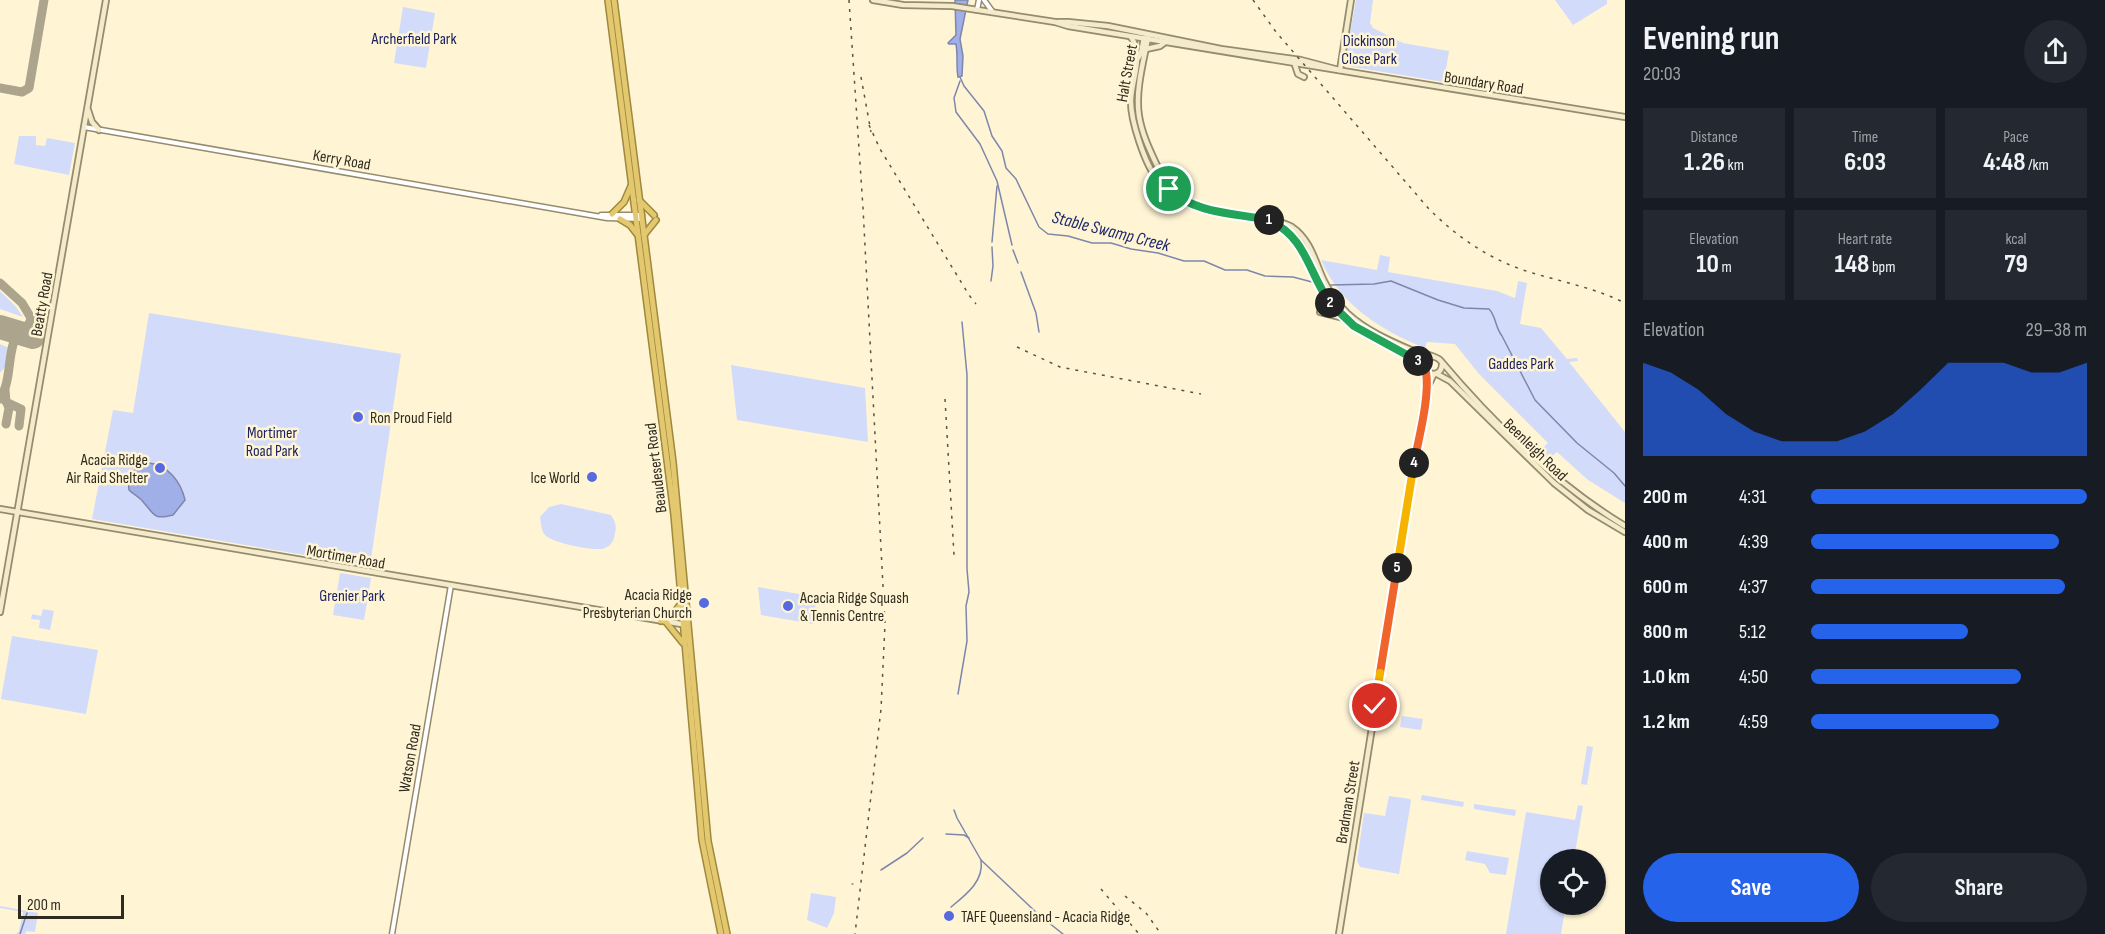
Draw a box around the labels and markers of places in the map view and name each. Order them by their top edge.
pin [1143,163,1194,214]
pin: 1 [1254,205,1284,235]
pin: 2 [1315,288,1345,318]
pin: 3 [1403,346,1433,376]
place label: Ron Proud Field [370,409,452,428]
marker: Ron Proud Field [351,410,365,424]
pin: 4 [1399,448,1429,478]
place label: Acacia Ridge Air Raid Shelter [66,451,148,488]
marker: Acacia Ridge Air Raid Shelter [153,461,167,475]
place label: Ice World [530,469,580,488]
marker: Ice World [585,470,599,484]
pin: 5 [1382,553,1412,583]
place label: Acacia Ridge Presbyterian Church [583,586,692,623]
place label: Acacia Ridge Squash & Tennis Centre [799,589,909,626]
marker: Acacia Ridge Presbyterian Church [697,596,711,610]
marker: Acacia Ridge Squash & Tennis Centre [781,599,795,613]
pin [1349,680,1400,731]
place label: TAFE Queensland - Acacia Ridge [961,908,1130,927]
marker: TAFE Queensland - Acacia Ridge [942,909,956,923]

